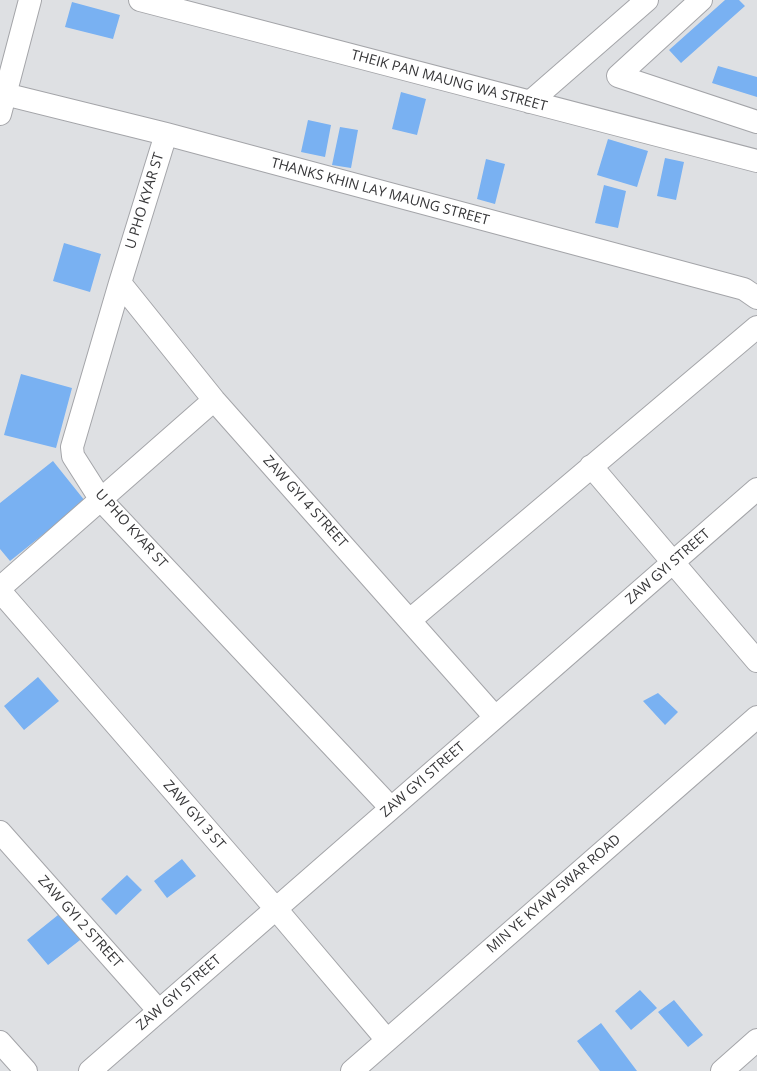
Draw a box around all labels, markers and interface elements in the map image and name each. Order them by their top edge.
street label: THEIK PAN MAUNG WA STREET [349,47,549,115]
street label: U PHO KYAR ST [122,151,168,251]
street label: THANKS KHIN LAY MAUNG STREET [269,155,491,229]
street label: ZAW GYI 4 STREET [259,453,351,551]
street label: U PHO KYAR ST [91,486,171,572]
street label: ZAW GYI STREET [622,526,714,608]
street label: ZAW GYI STREET [377,739,469,821]
street label: ZAW GYI 3 ST [159,777,229,853]
street label: MIN YE KYAW SWAR ROAD [484,831,624,957]
street label: ZAW GYI 2 STREET [34,873,126,971]
street label: ZAW GYI STREET [133,952,225,1034]

